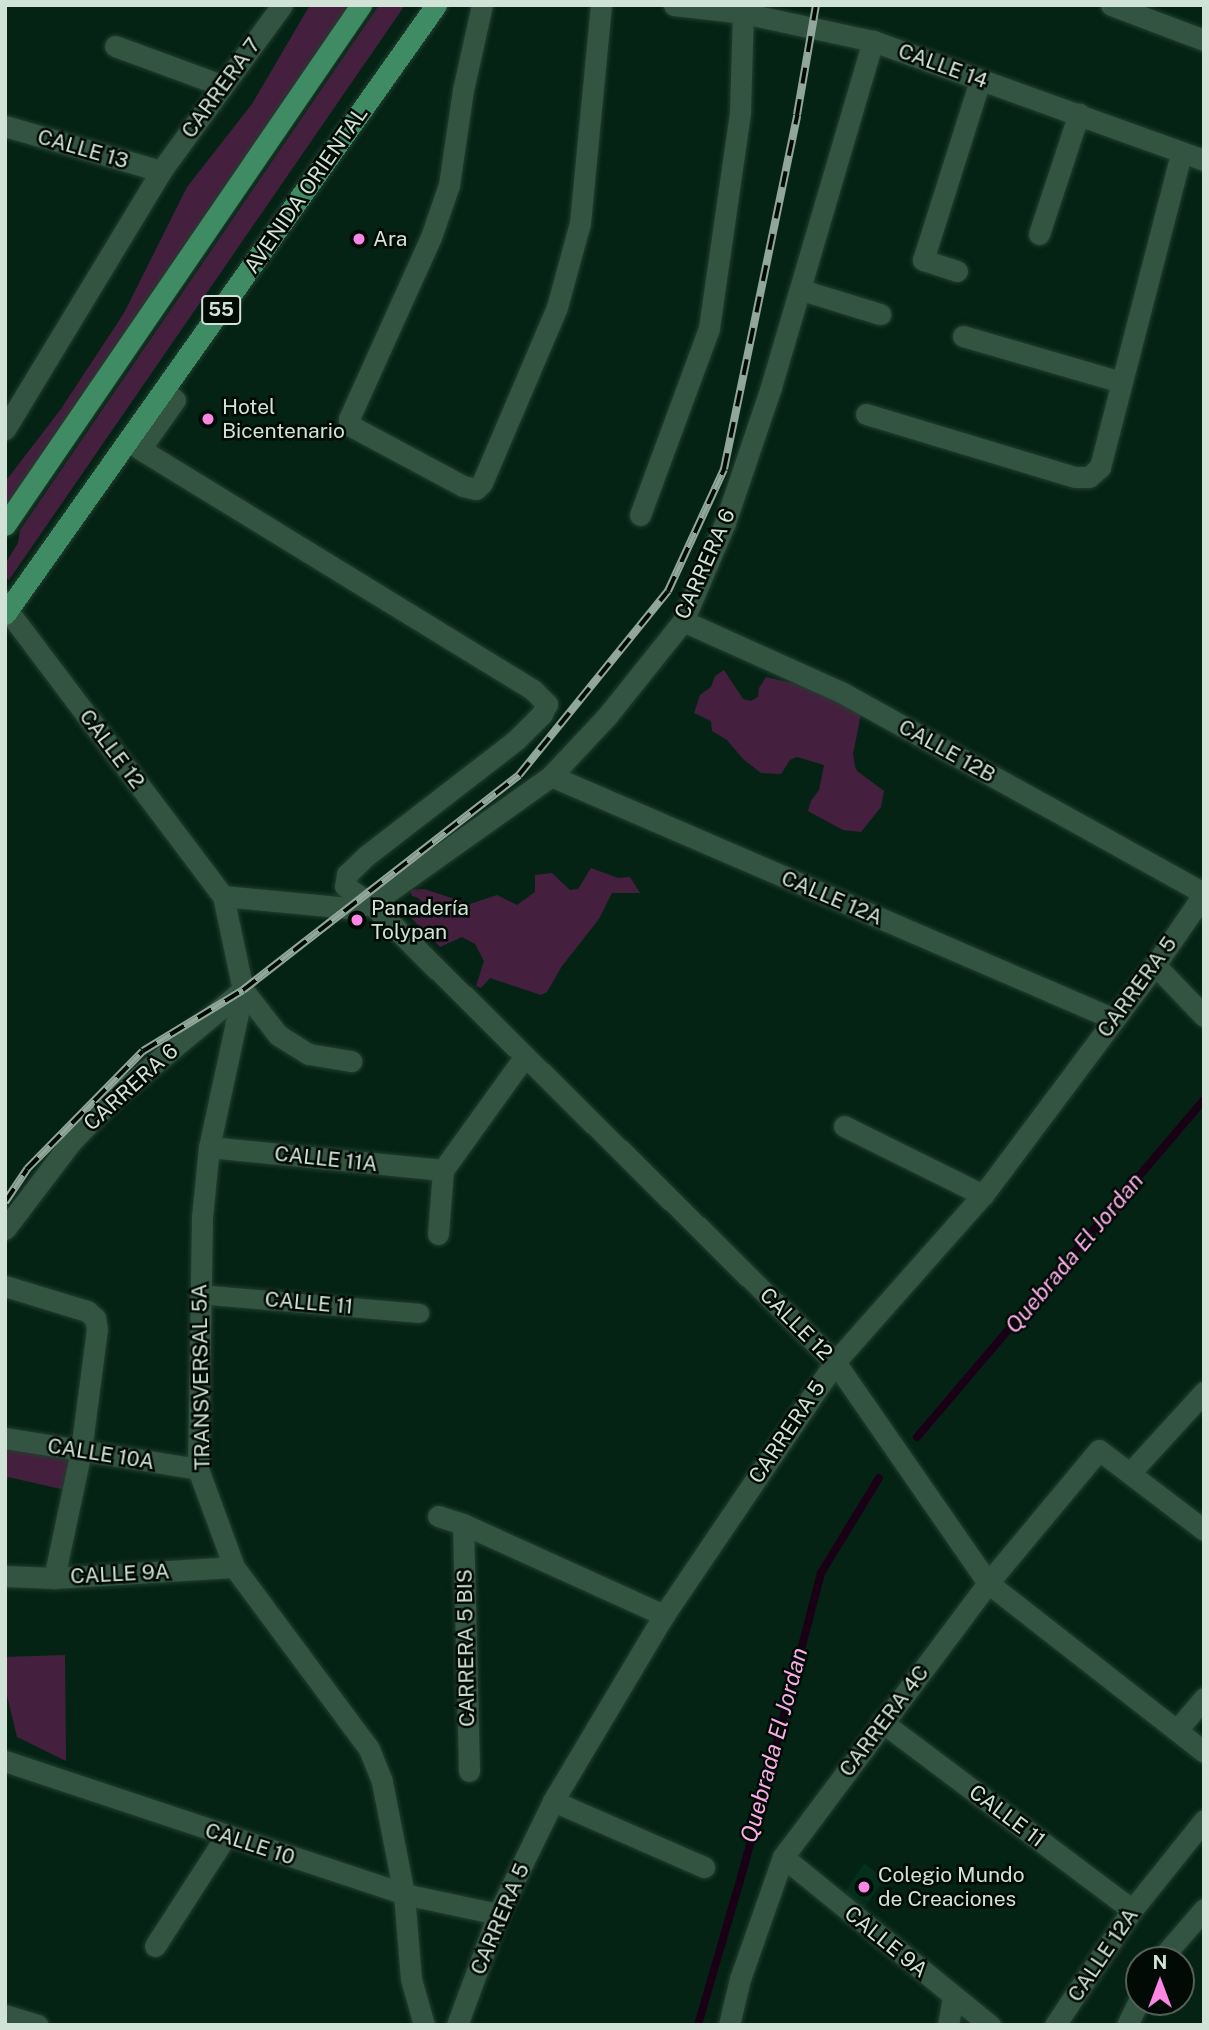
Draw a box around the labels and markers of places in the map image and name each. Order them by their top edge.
place label: Ara [373,226,407,252]
marker: Ara [351,231,367,247]
place label: Hotel Bicentenario [222,394,345,444]
marker: Hotel Bicentenario [200,411,216,427]
place label: Panadería Tolypan [371,895,469,945]
marker: Panadería Tolypan [349,912,365,928]
place label: Colegio Mundo de Creaciones [878,1862,1025,1912]
marker: Colegio Mundo de Creaciones [856,1879,872,1895]

